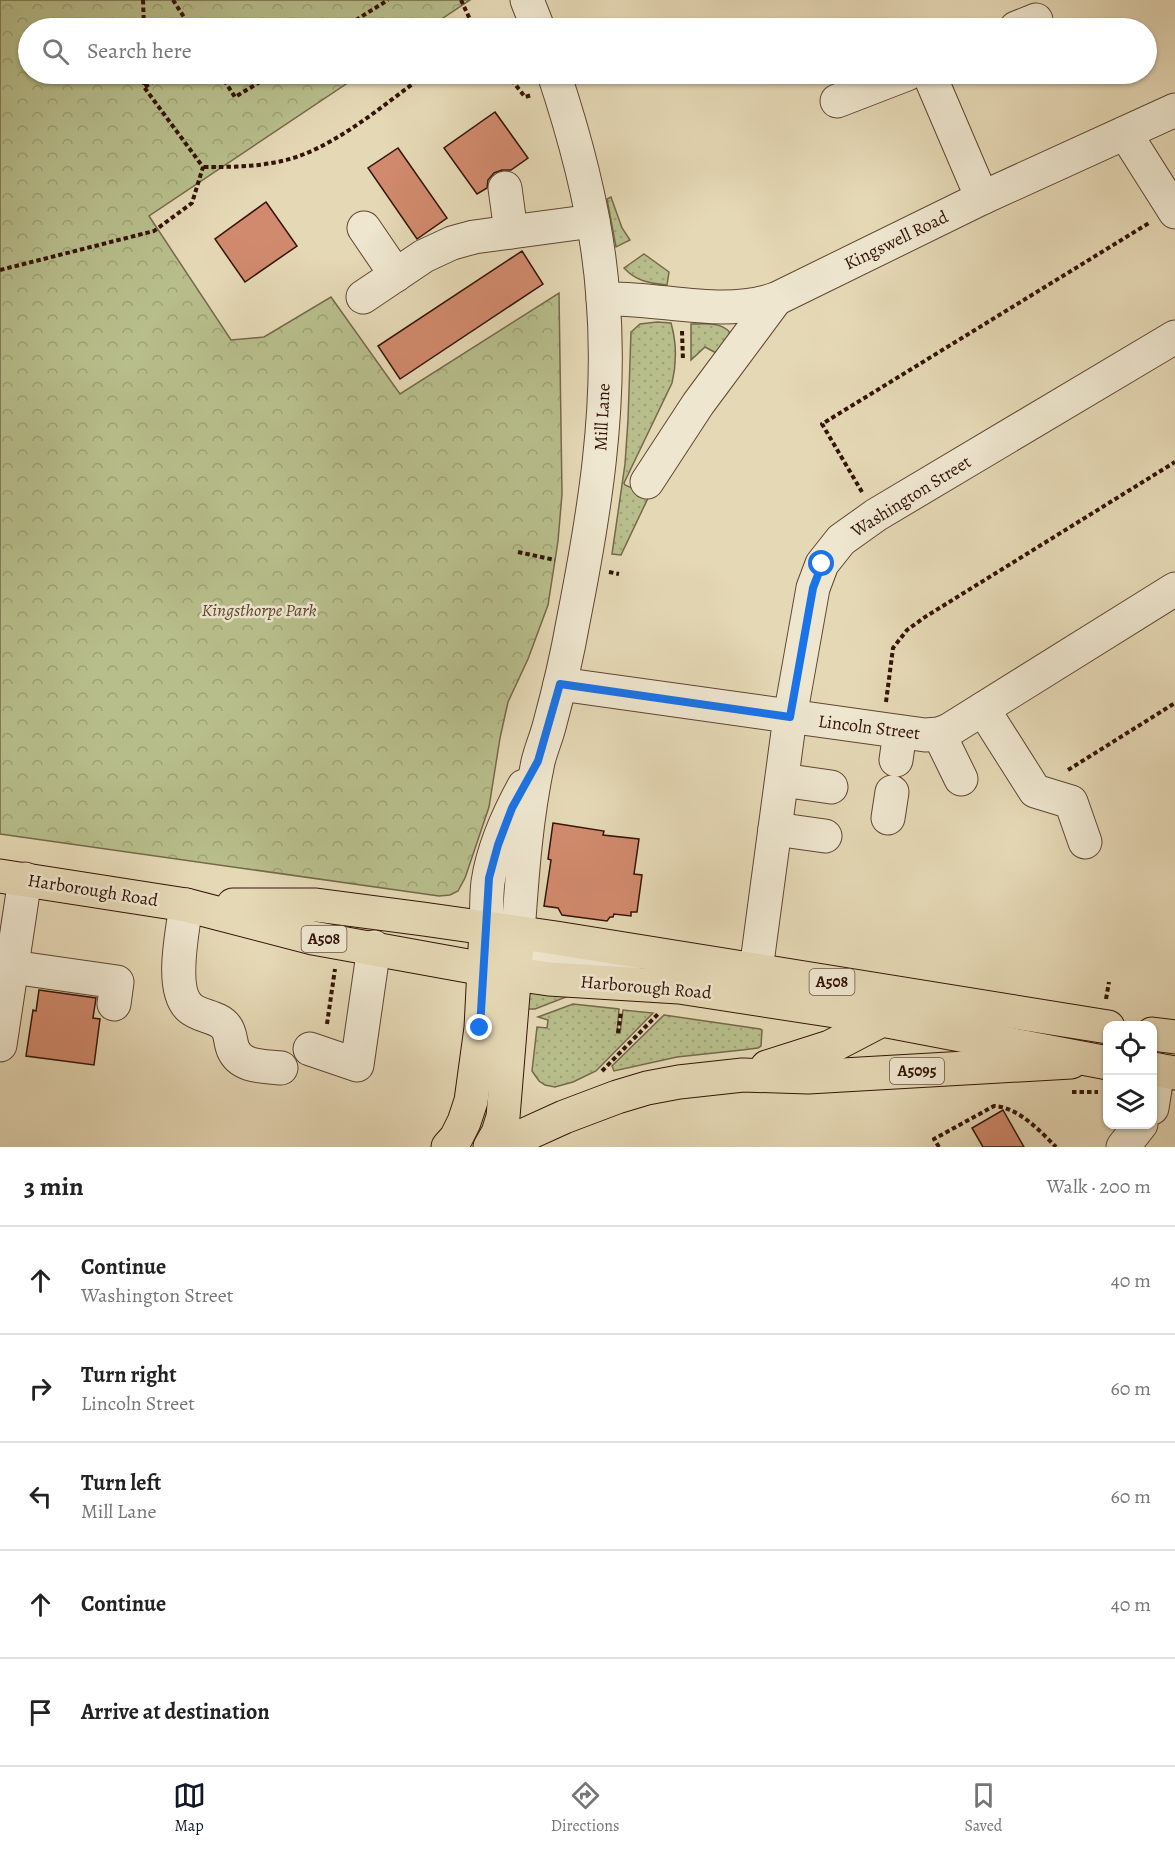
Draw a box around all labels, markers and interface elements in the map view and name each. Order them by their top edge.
search box [18,18,1157,84]
icon: search [39,35,72,68]
text: Search here [87,36,192,66]
street label: Kingswell Road [840,204,952,276]
street label: Mill Lane [588,382,616,452]
street label: Washington Street [846,449,976,543]
route start [808,550,834,576]
park label: Kingsthorpe Park [201,598,317,622]
street label: Lincoln Street [817,709,921,745]
street label: Harborough Road [26,868,160,912]
road number: A508 [302,926,346,952]
street label: Harborough Road [579,969,713,1005]
road number: A508 [810,969,854,995]
route end [466,1014,492,1040]
map controls [1103,1021,1157,1129]
button: locate [1103,1021,1157,1075]
road number: A5095 [890,1058,944,1084]
button: layers [1103,1075,1157,1129]
text: 3 min [24,1169,84,1204]
text: Walk · 200 m [1047,1173,1151,1200]
text: Continue [81,1252,166,1282]
icon: ahead [24,1264,57,1297]
text: 40 m [1111,1267,1151,1294]
text: Washington Street [81,1282,233,1309]
text: Turn right [81,1360,177,1390]
icon: right [24,1372,57,1405]
text: 60 m [1111,1375,1151,1402]
text: Lincoln Street [81,1390,195,1417]
text: Turn left [81,1468,161,1498]
icon: left [24,1480,57,1513]
text: 60 m [1111,1483,1151,1510]
text: Mill Lane [81,1498,156,1525]
icon: ahead [24,1588,57,1621]
text: Continue [81,1589,166,1619]
text: 40 m [1111,1591,1151,1618]
icon: arrive [24,1696,57,1729]
text: Arrive at destination [81,1697,270,1727]
tab: Map [173,1779,206,1837]
tab: Directions [551,1779,619,1837]
tab: Saved [964,1779,1002,1837]

